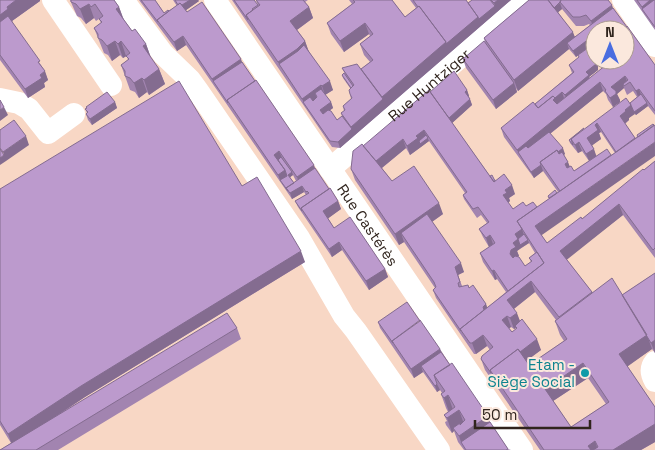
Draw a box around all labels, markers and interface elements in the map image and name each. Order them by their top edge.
north arrow [585,20,635,70]
text: N [605,23,615,41]
street label: Rue Huntziger [384,44,474,125]
street label: Rue Castérès [334,180,403,269]
place label: Etam - Siège Social [487,355,575,391]
marker: Etam - Siège Social [579,367,591,379]
scale bar [475,398,590,430]
text: 50 m [482,405,517,424]

